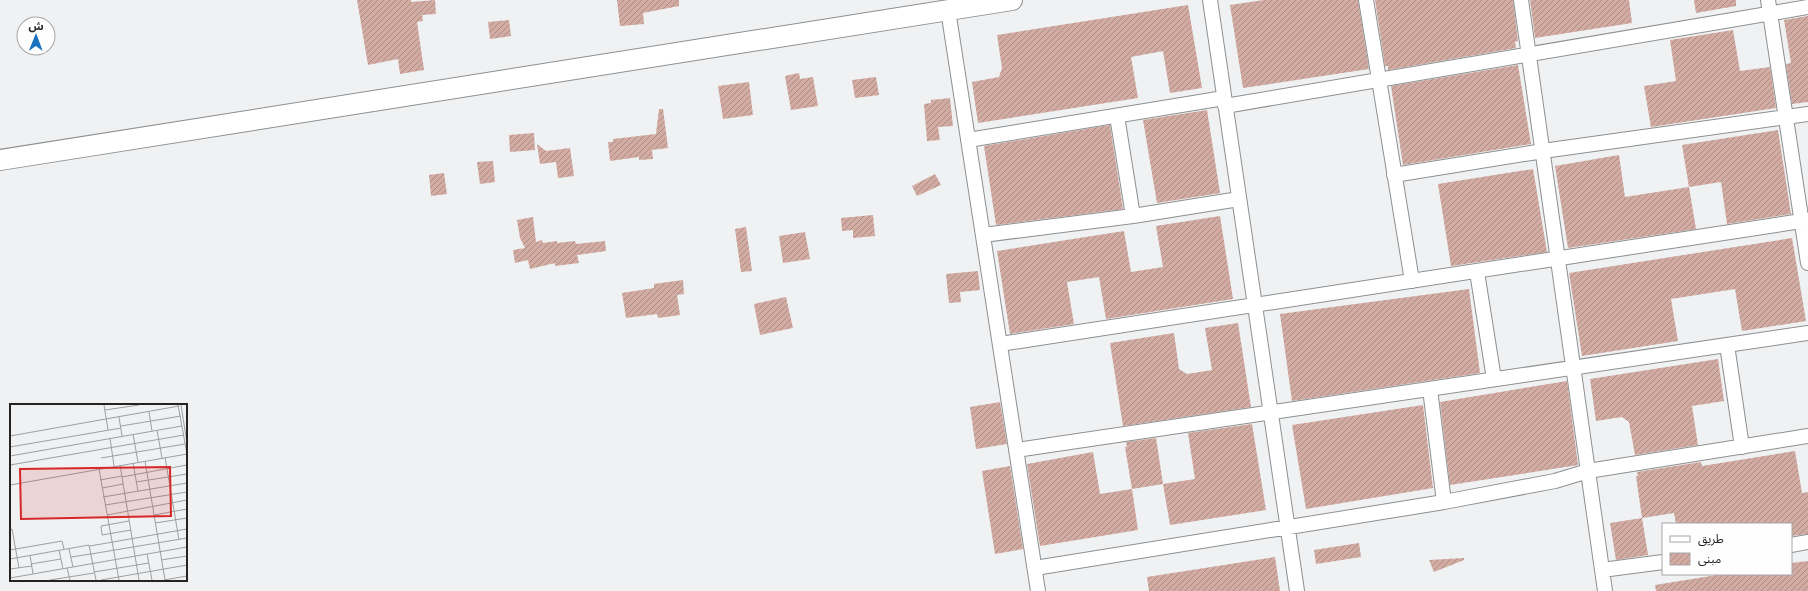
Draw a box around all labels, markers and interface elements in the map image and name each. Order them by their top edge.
north arrow [16,16,56,56]
text: ش [29,19,44,33]
inset map [10,404,187,581]
legend [1662,523,1792,575]
text: طريق [1698,531,1724,547]
text: مبنى [1698,551,1721,567]

